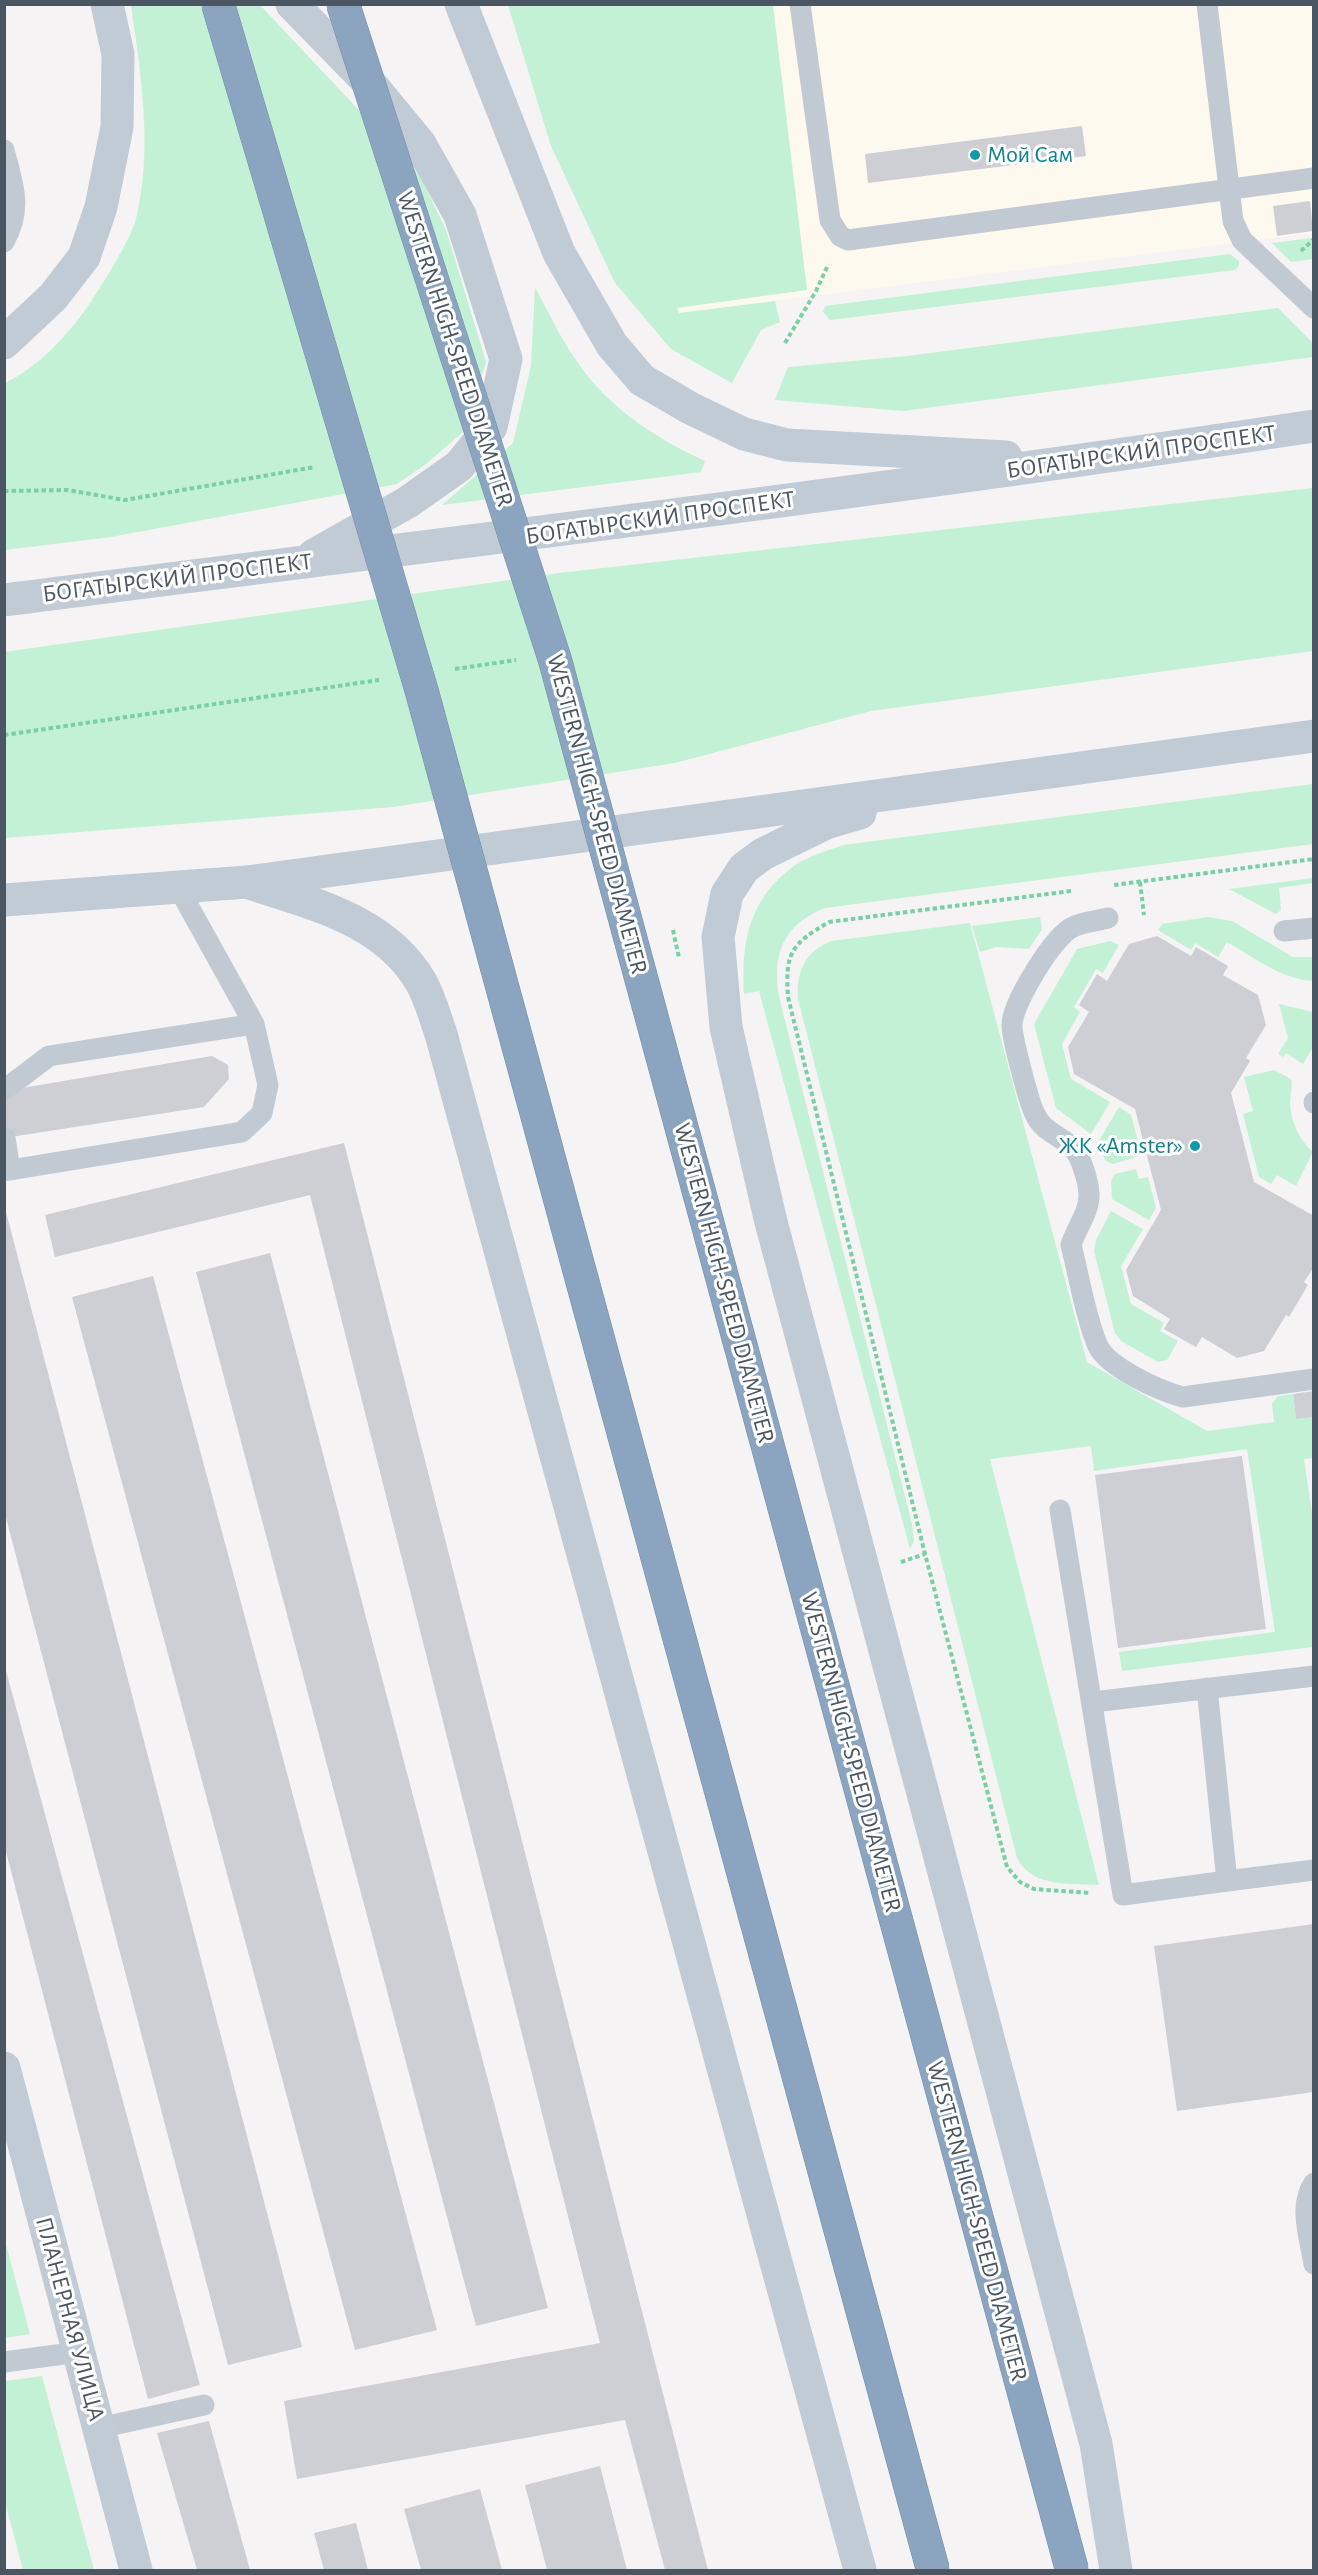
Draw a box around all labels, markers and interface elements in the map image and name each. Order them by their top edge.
place label: Мой Сам [987,141,1073,169]
marker: Мой Сам [968,148,982,162]
street label: WESTERN HIGH-SPEED DIAMETER [390,188,520,510]
street label: БОГАТЫРСКИЙ ПРОСПЕКТ [1005,419,1277,485]
street label: БОГАТЫРСКИЙ ПРОСПЕКТ [524,485,796,551]
street label: БОГАТЫРСКИЙ ПРОСПЕКТ [41,547,313,609]
street label: WESTERN HIGH-SPEED DIAMETER [540,651,654,977]
street label: WESTERN HIGH-SPEED DIAMETER [667,1120,781,1446]
place label: ЖК «Amster» [1058,1132,1183,1160]
marker: ЖК «Amster» [1188,1139,1202,1153]
street label: WESTERN HIGH-SPEED DIAMETER [794,1589,908,1915]
street label: WESTERN HIGH-SPEED DIAMETER [920,2058,1034,2384]
street label: ПЛАНЕРНАЯ УЛИЦА [29,2214,111,2424]

